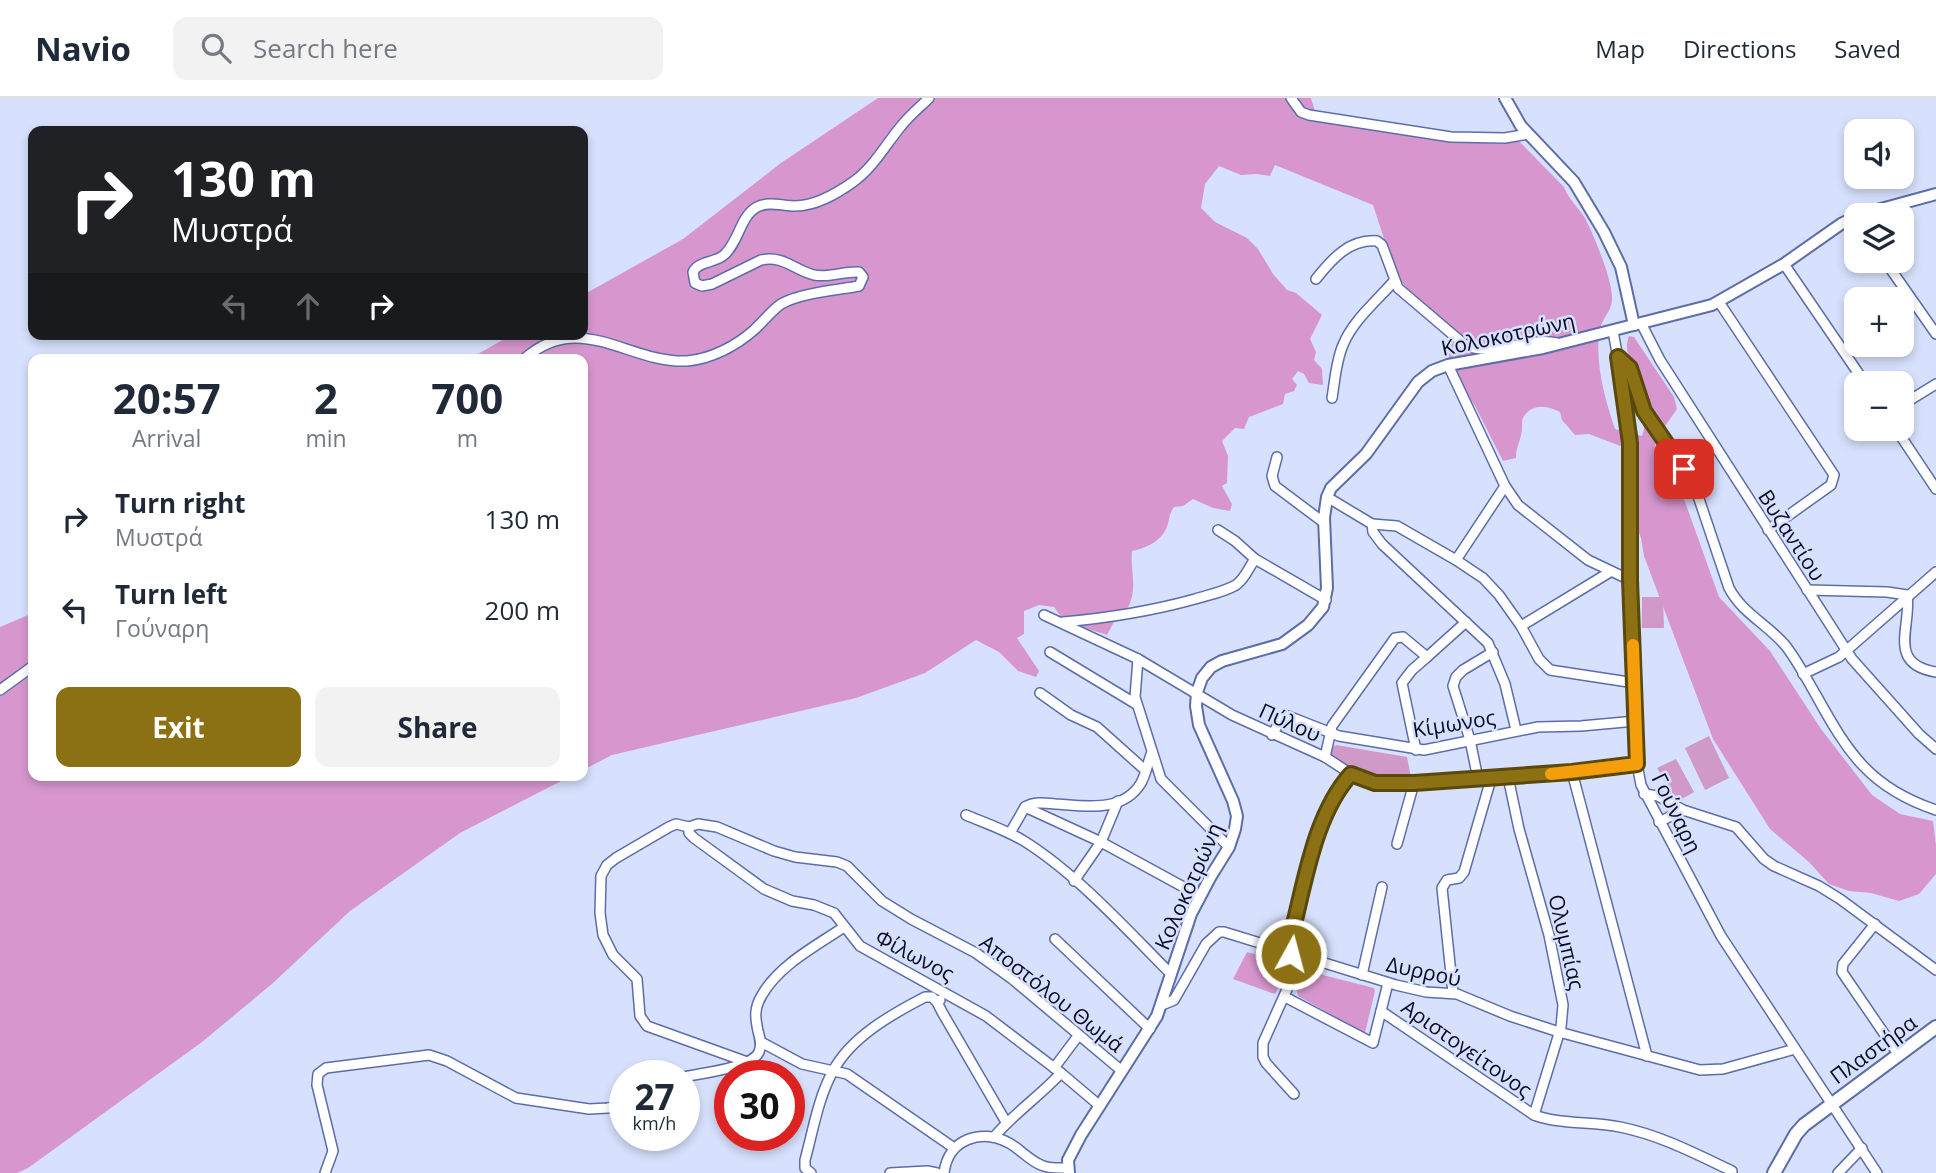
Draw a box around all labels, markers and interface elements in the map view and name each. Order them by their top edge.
search box [173,17,663,80]
text: Navio [35,26,131,71]
icon: search [197,29,235,67]
text: Search here [253,30,398,66]
text: Map [1595,32,1645,65]
text: Directions [1683,32,1796,65]
text: Saved [1834,32,1901,65]
map controls [1844,119,1914,441]
button: sound [1844,119,1914,189]
text: 130 m [171,145,316,211]
icon: right [56,154,147,245]
button: layers [1844,203,1914,273]
text: Μυστρά [171,208,293,251]
icon: left [216,287,254,325]
icon: ahead [289,287,327,325]
icon: right [362,287,400,325]
button: + [1844,287,1914,357]
street label: Κολοκοτρώνη [1439,306,1577,362]
text: 20:57 [113,369,221,426]
text: 2 [314,369,338,426]
text: 700 [431,369,503,426]
button: − [1844,371,1914,441]
text: Arrival [132,422,201,454]
text: min [305,422,347,454]
text: m [457,422,478,454]
pin [1654,439,1714,499]
icon: arrive [1665,450,1703,488]
street label: Βυζαντίου [1752,484,1832,586]
text: Turn right [115,485,246,521]
icon: right [56,500,94,538]
text: 130 m [485,501,560,537]
text: Μυστρά [115,521,203,553]
text: Turn left [115,576,227,612]
icon: left [56,591,94,629]
text: 200 m [485,592,560,628]
text: Γούναρη [115,612,209,644]
button: Exit [56,687,301,767]
button: Share [315,687,560,767]
street label: Πύλου [1255,696,1325,748]
street label: Κίμωνος [1411,703,1497,743]
street label: Γούναρη [1646,768,1708,858]
street label: Κολοκοτρώνη [1148,818,1228,954]
street label: Ολυμπίας [1542,892,1592,992]
position arrow [1254,917,1328,991]
street label: Φίλωνος [871,923,959,987]
street label: Αποστόλου Θωμά [974,928,1130,1058]
street label: Δυρρού [1384,949,1464,993]
street label: Αριστογείτονος [1396,993,1538,1103]
street label: Πλαστήρα [1824,1008,1922,1090]
speed limit sign: 30 [714,1060,805,1151]
text: 27 [634,1073,675,1120]
text: km/h [633,1111,676,1135]

